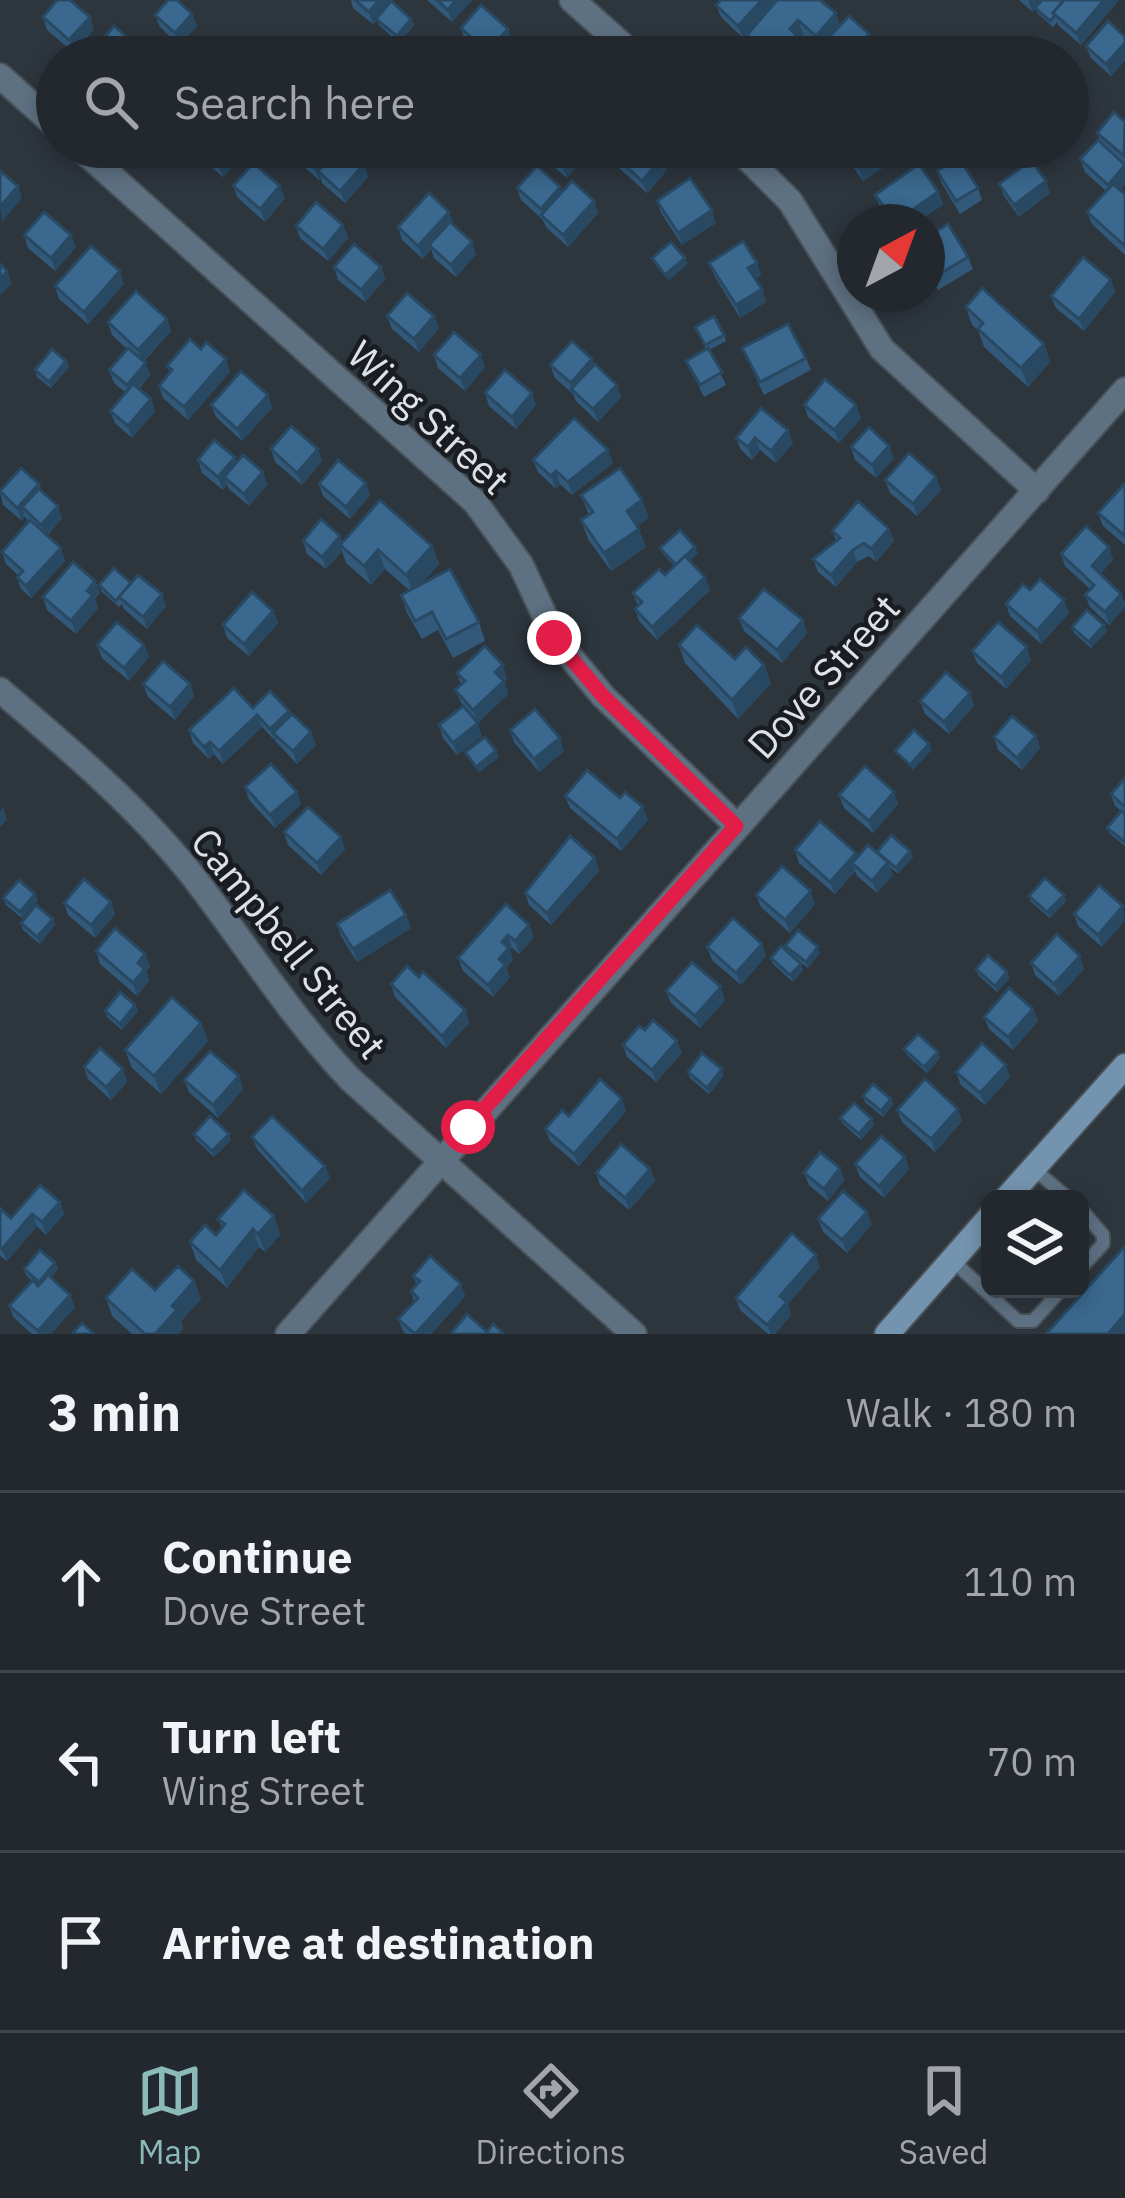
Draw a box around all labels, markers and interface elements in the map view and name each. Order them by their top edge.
search box [36,36,1089,168]
icon: search [78,69,144,135]
text: Search here [174,73,415,131]
north arrow [837,204,945,312]
street label: Wing Street [337,329,521,505]
street label: Dove Street [736,583,910,769]
route end [527,611,581,665]
street label: Campbell Street [180,817,398,1069]
route start [441,1100,495,1154]
map controls [981,1190,1089,1298]
button: layers [981,1190,1089,1298]
text: 3 min [48,1379,181,1445]
text: Walk · 180 m [846,1387,1077,1438]
text: Continue [162,1527,353,1585]
icon: ahead [48,1549,114,1615]
text: 110 m [964,1556,1077,1607]
text: Dove Street [162,1585,366,1636]
text: Turn left [162,1707,341,1765]
icon: left [48,1729,114,1795]
text: 70 m [987,1736,1077,1787]
text: Wing Street [162,1765,365,1816]
icon: arrive [48,1909,114,1975]
text: Arrive at destination [162,1913,595,1971]
tab: Map [137,2058,203,2173]
tab: Directions [476,2058,626,2173]
tab: Saved [899,2058,988,2173]

